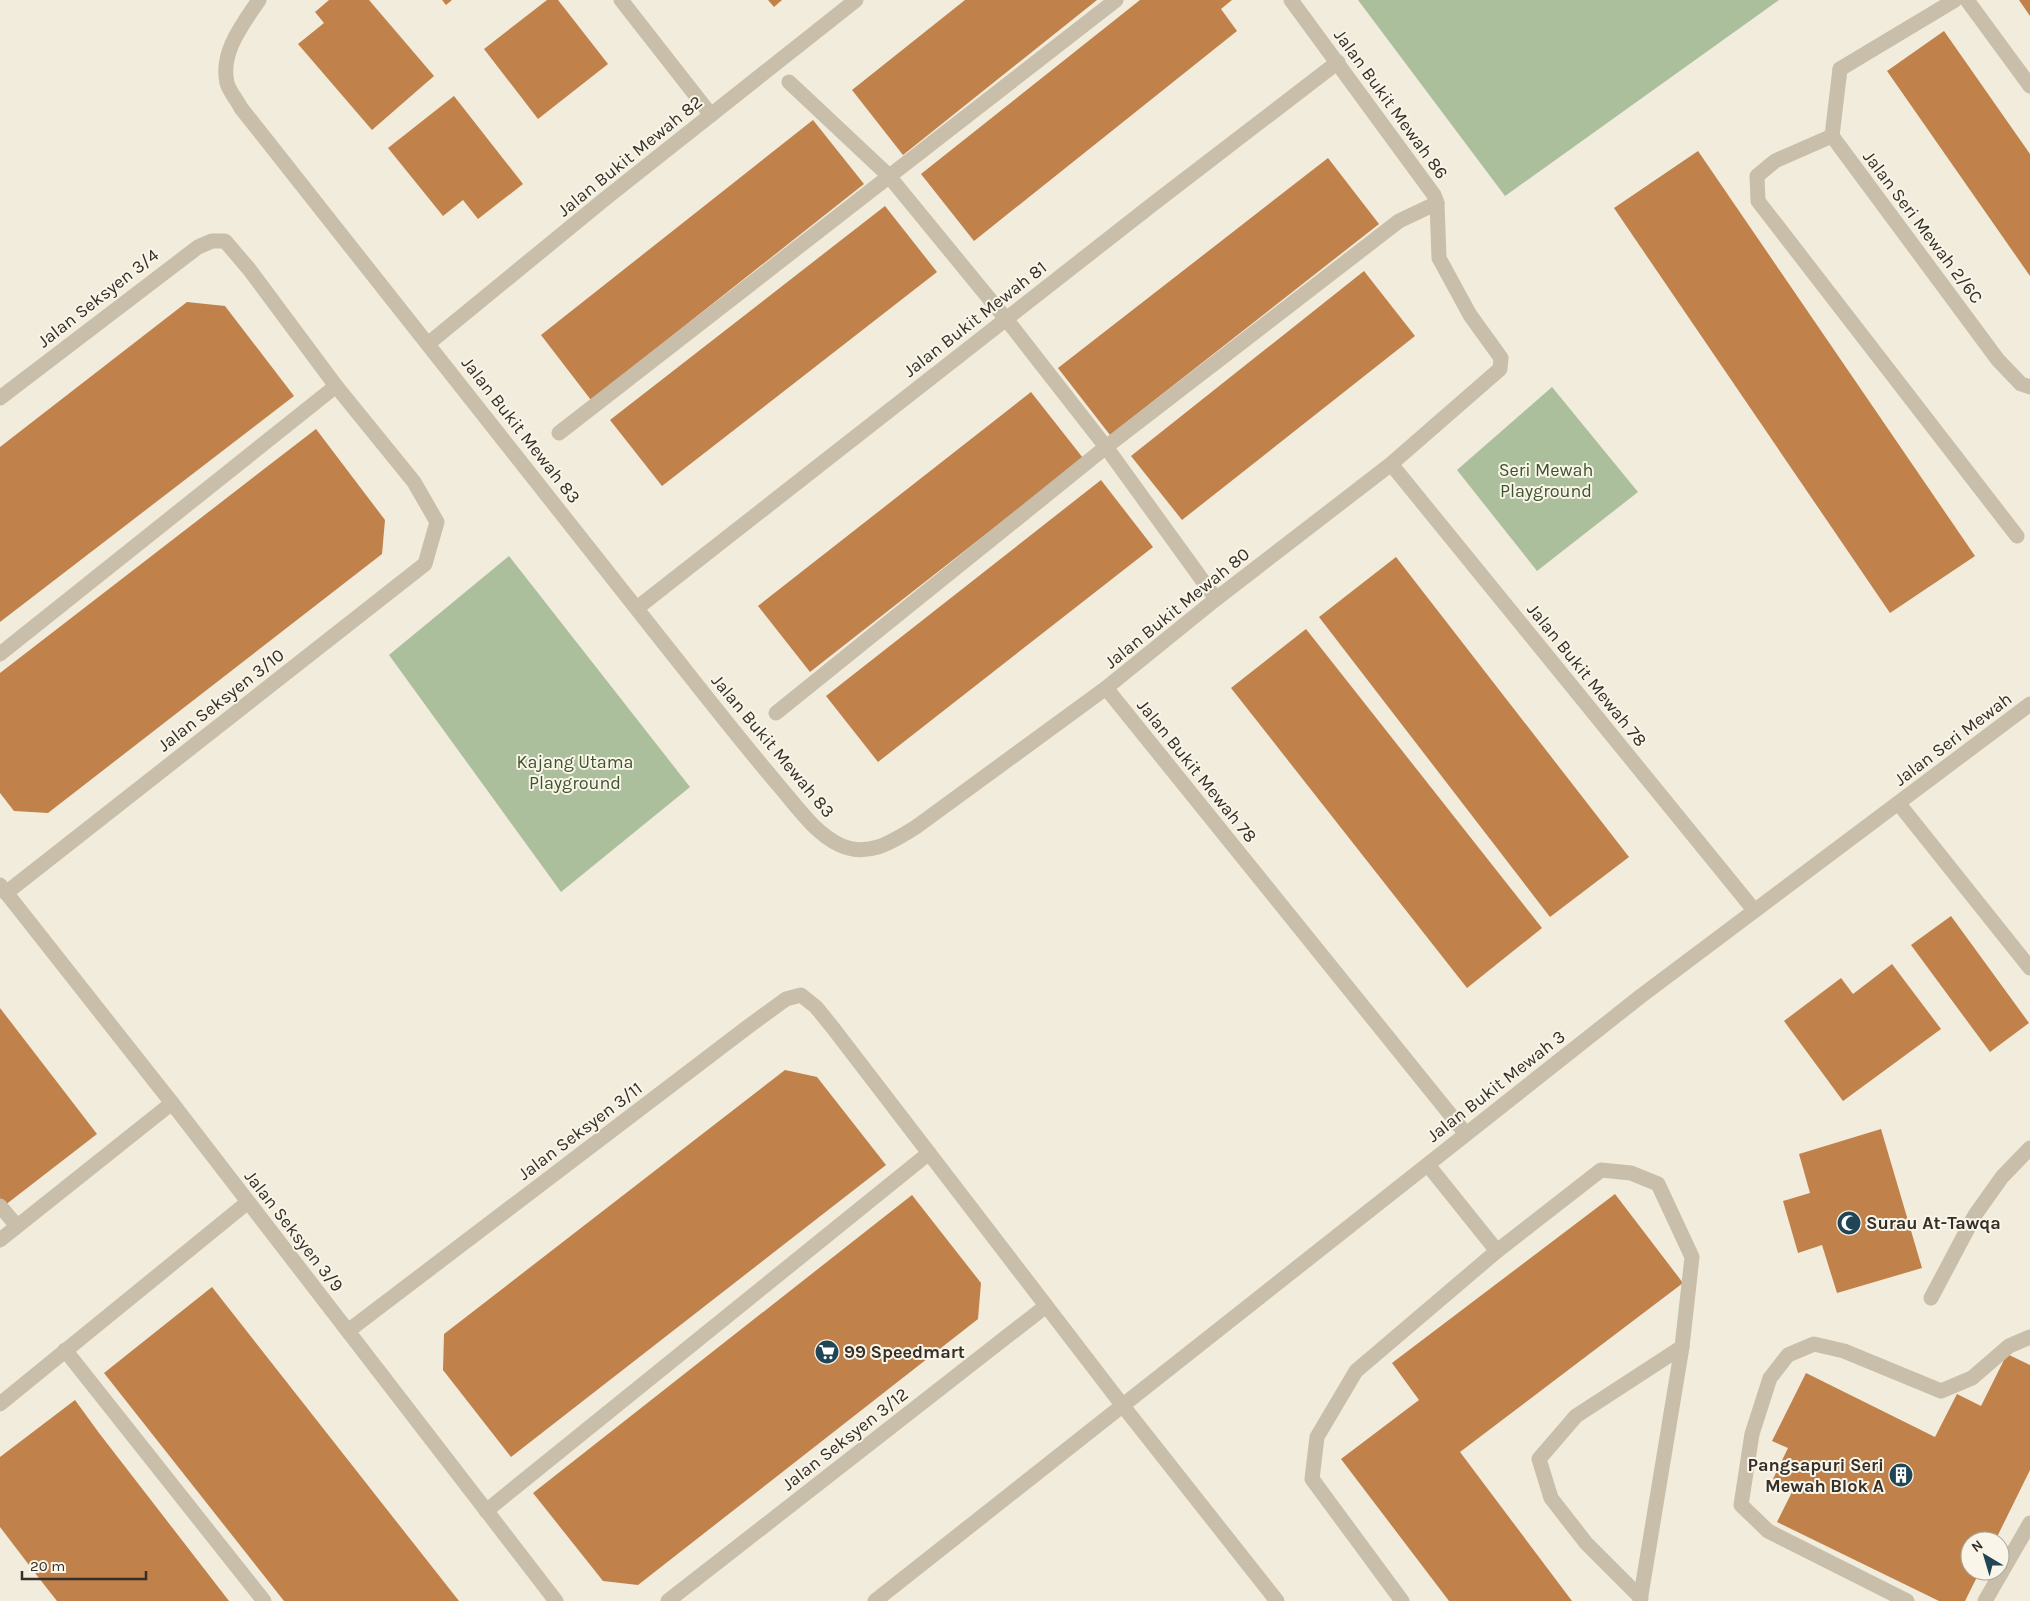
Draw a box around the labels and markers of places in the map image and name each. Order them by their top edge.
mosque icon: Surau At-Tawqa [1836,1210,1862,1236]
place label: Surau At-Tawqa [1866,1212,2001,1234]
supermarket icon: 99 Speedmart [814,1339,840,1365]
place label: 99 Speedmart [844,1341,965,1363]
place label: Pangsapuri Seri Mewah Blok A [1748,1454,1884,1497]
building icon: Pangsapuri Seri Mewah Blok A [1888,1462,1914,1488]

